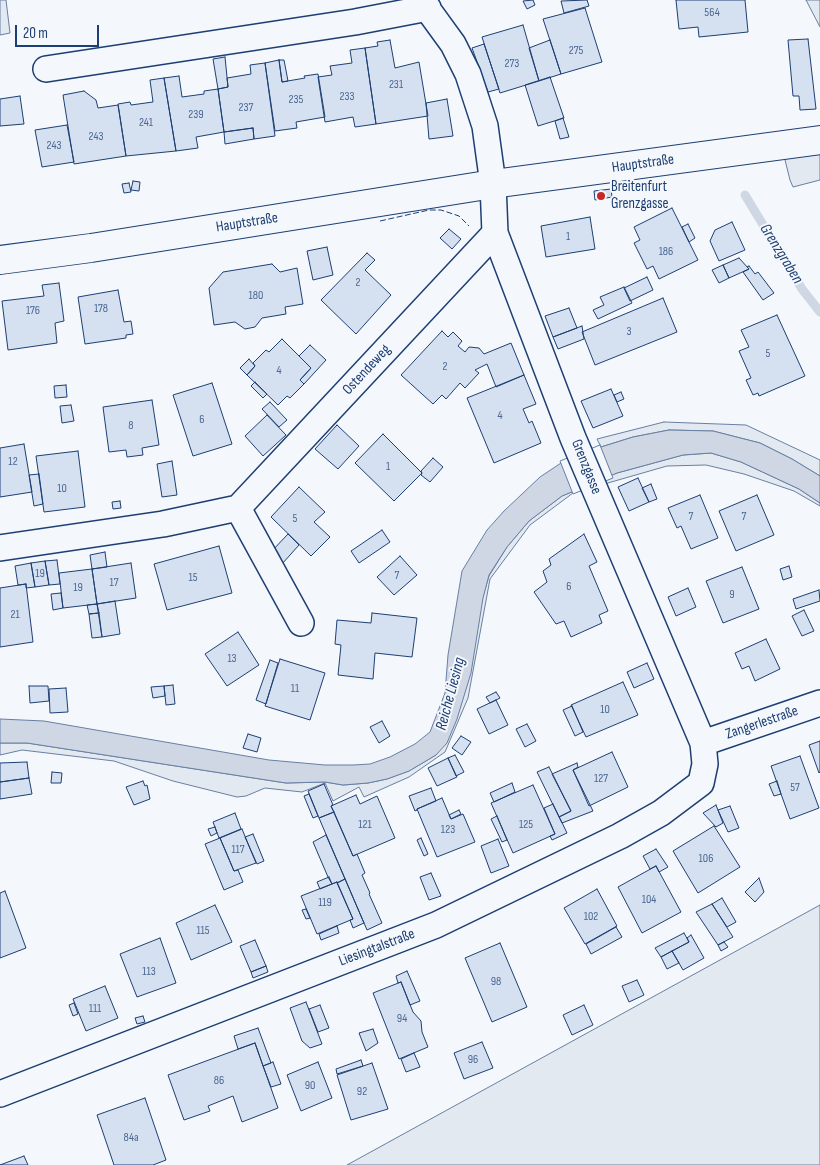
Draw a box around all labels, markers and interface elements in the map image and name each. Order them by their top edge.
house number: 564 [704,6,720,20]
scale bar [18,15,101,47]
text: 20 m [23,24,48,43]
house number: 275 [569,44,583,58]
house number: 273 [505,57,519,71]
house number: 231 [389,78,403,92]
house number: 233 [339,90,355,104]
house number: 235 [289,93,303,107]
house number: 237 [239,101,253,115]
house number: 239 [188,108,204,122]
house number: 241 [139,116,153,130]
house number: 243 [89,130,103,144]
house number: 243 [47,139,61,153]
street label: Hauptstraße [611,151,675,177]
place label: Breitenfurt Grenzgasse [611,178,669,213]
marker: Breitenfurt Grenzgasse [595,190,607,202]
street label: Hauptstraße [215,209,279,237]
water label: Grenzgraben [755,220,807,288]
house number: 1 [566,230,570,244]
house number: 186 [659,245,673,259]
house number: 2 [356,276,360,290]
house number: 180 [249,289,263,303]
house number: 178 [94,302,108,316]
house number: 176 [26,304,40,318]
house number: 3 [626,325,632,339]
street label: Ostendeweg [339,341,395,399]
house number: 5 [766,347,770,361]
house number: 2 [443,360,447,374]
house number: 4 [276,364,282,378]
house number: 4 [497,409,503,423]
house number: 6 [199,413,205,427]
house number: 8 [128,419,134,433]
street label: Grenzgasse [567,437,605,497]
house number: 12 [8,455,18,469]
house number: 1 [386,460,390,474]
house number: 10 [57,482,67,496]
house number: 7 [689,510,693,524]
house number: 7 [742,510,746,524]
house number: 5 [293,512,297,526]
house number: 19 [35,567,45,581]
house number: 7 [395,569,399,583]
house number: 15 [188,571,198,585]
house number: 17 [110,576,118,590]
house number: 6 [566,580,572,594]
house number: 19 [73,581,83,595]
house number: 9 [729,588,735,602]
house number: 21 [10,608,20,622]
house number: 13 [227,652,237,666]
water label: Reiche Liesing [432,655,470,733]
house number: 11 [291,682,299,696]
street label: Zangerlestraße [723,702,801,744]
house number: 10 [600,703,610,717]
house number: 127 [594,772,608,786]
house number: 57 [790,781,800,795]
house number: 121 [358,818,372,832]
house number: 125 [519,818,533,832]
house number: 123 [441,823,455,837]
house number: 117 [231,843,245,857]
house number: 106 [699,852,713,866]
house number: 104 [642,893,656,907]
house number: 119 [318,896,332,910]
house number: 102 [584,910,598,924]
house number: 115 [196,924,210,938]
street label: Liesingtalstraße [336,925,418,971]
house number: 113 [142,965,156,979]
house number: 98 [491,975,501,989]
house number: 111 [89,1002,101,1016]
house number: 94 [397,1012,407,1026]
house number: 96 [468,1053,478,1067]
house number: 86 [214,1074,224,1088]
house number: 90 [305,1079,315,1093]
house number: 92 [357,1085,367,1099]
house number: 84a [123,1131,139,1145]

